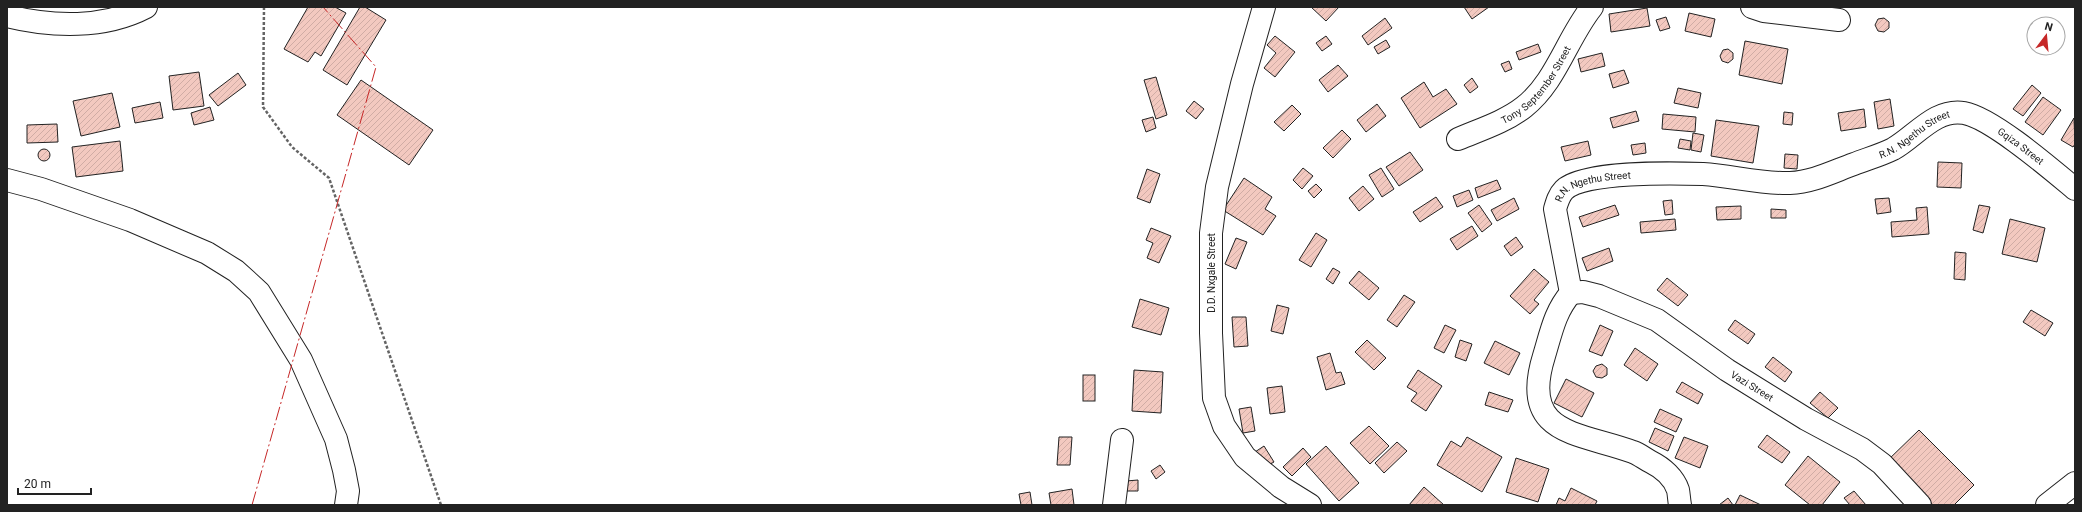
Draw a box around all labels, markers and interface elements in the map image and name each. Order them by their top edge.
north arrow [2026,16,2066,56]
text: N [2043,20,2054,34]
street label: Tony September Street [1499,44,1573,126]
street label: R.N. Ngethu Street [1877,108,1951,161]
street label: Gqiza Street [1996,126,2046,167]
street label: R.N. Ngethu Street [1553,169,1631,203]
street label: D.D. Nxgale Street [1206,233,1217,313]
street label: Vazi Street [1729,369,1775,403]
scale bar [18,470,91,496]
text: 20 m [24,477,51,491]

